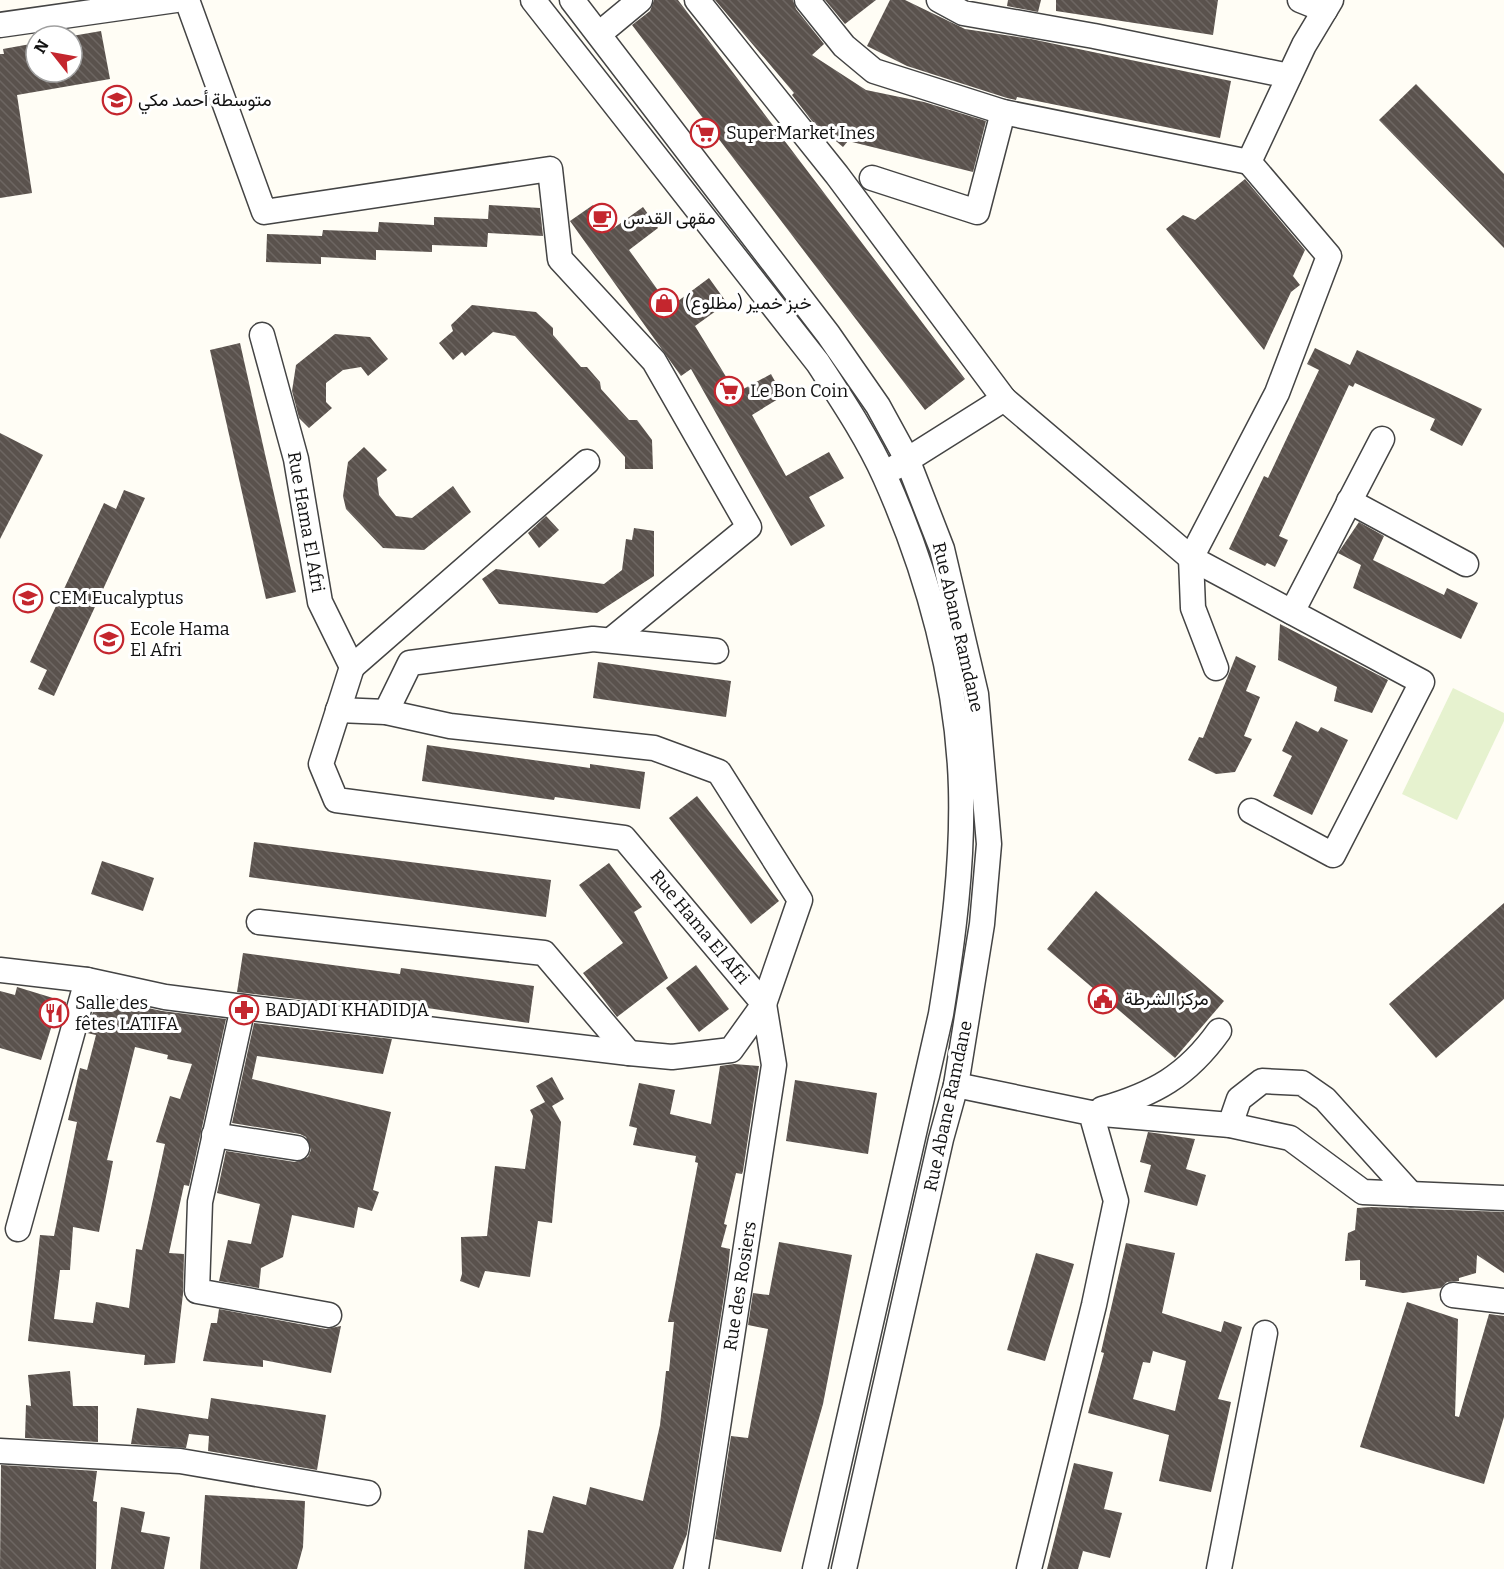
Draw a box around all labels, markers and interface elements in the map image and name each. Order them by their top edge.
north arrow [24,24,84,84]
text: N [30,36,53,57]
school or university icon: متوسطة أحمد مكي [101,84,133,116]
place label: متوسطة أحمد مكي [138,89,272,115]
supermarket icon: SuperMarket Ines [689,117,721,149]
place label: SuperMarket Ines [726,122,875,144]
cafe icon: مقهى القدس [586,202,618,234]
place label: مقهى القدس [623,207,716,229]
shop icon: خبز خمير (مطلوع) [648,287,680,319]
place label: خبز خمير (مطلوع) [685,292,812,315]
supermarket icon: Le Bon Coin [713,375,745,407]
place label: Le Bon Coin [750,380,849,402]
street label: Rue Hama El Afri [283,450,329,594]
street label: Rue Abane Ramdane [928,540,988,714]
school or university icon: CEM Eucalyptus [12,582,44,614]
place label: CEM Eucalyptus [49,587,184,609]
place label: Ecole Hama El Afri [130,618,230,661]
school or university icon: Ecole Hama El Afri [93,623,125,655]
street label: Rue Hama El Afri [646,865,754,989]
public building icon: مركز الشرطة [1087,983,1119,1015]
place label: مركز الشرطة [1124,988,1209,1010]
place label: Salle des fêtes LATIFA [75,992,179,1035]
pharmacy icon: BADJADI KHADIDJA [228,994,260,1026]
restaurant icon: Salle des fêtes LATIFA [38,997,70,1029]
place label: BADJADI KHADIDJA [265,999,429,1021]
street label: Rue Abane Ramdane [919,1019,977,1193]
street label: Rue des Rosiers [719,1220,761,1352]

